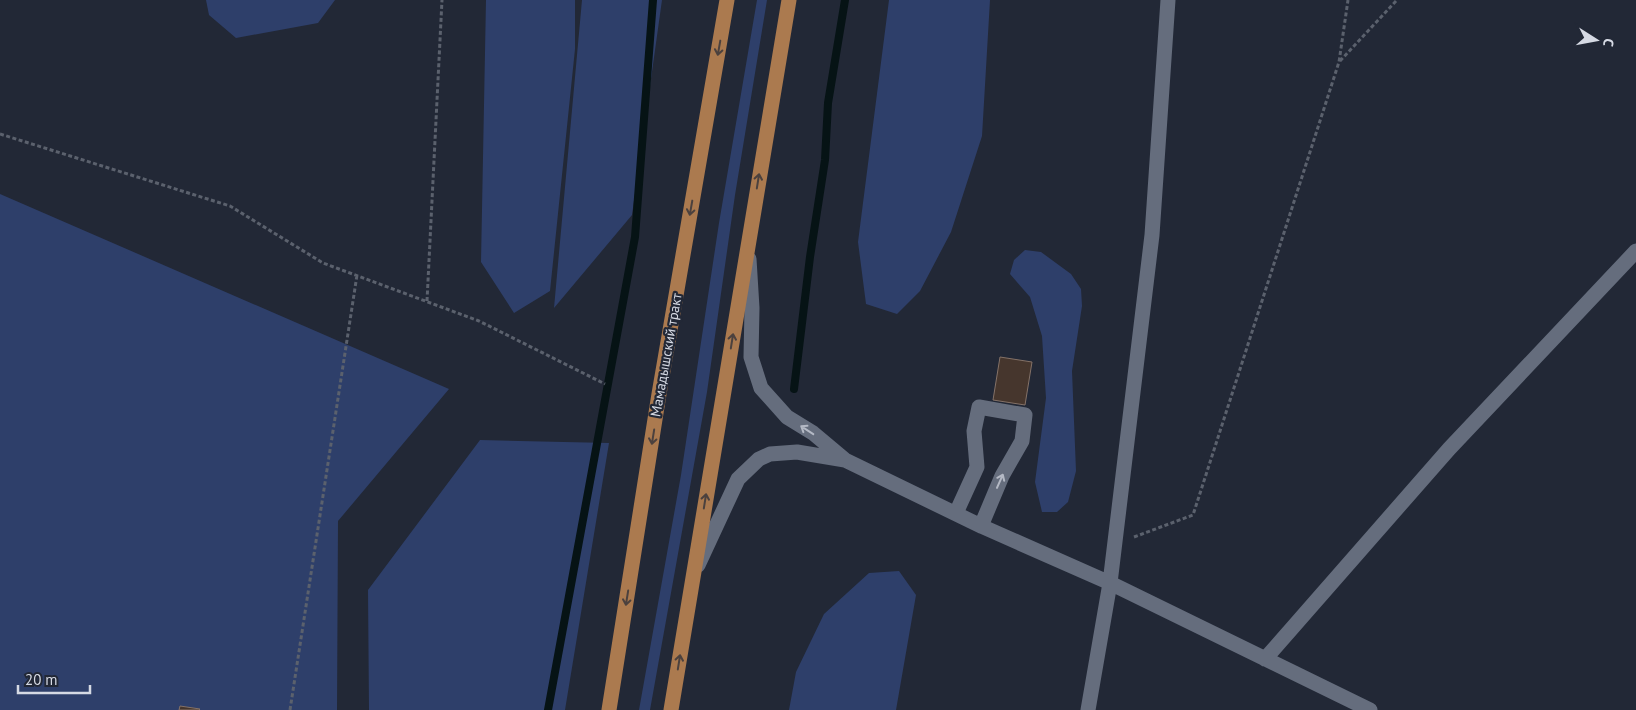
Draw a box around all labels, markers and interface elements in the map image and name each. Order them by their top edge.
north arrow [1571,15,1621,65]
text: С [1599,37,1618,48]
one-way arrow [713,40,723,56]
one-way arrow [754,173,764,189]
one-way arrow [686,200,696,216]
street label: Мамадышский тракт [646,291,686,418]
one-way arrow [727,334,737,350]
one-way arrow [801,425,815,435]
one-way arrow [647,429,657,445]
one-way arrow [995,474,1005,489]
one-way arrow [701,494,711,510]
one-way arrow [622,590,632,606]
one-way arrow [675,654,685,670]
scale bar [18,662,90,694]
text: 20 m [25,670,58,689]

